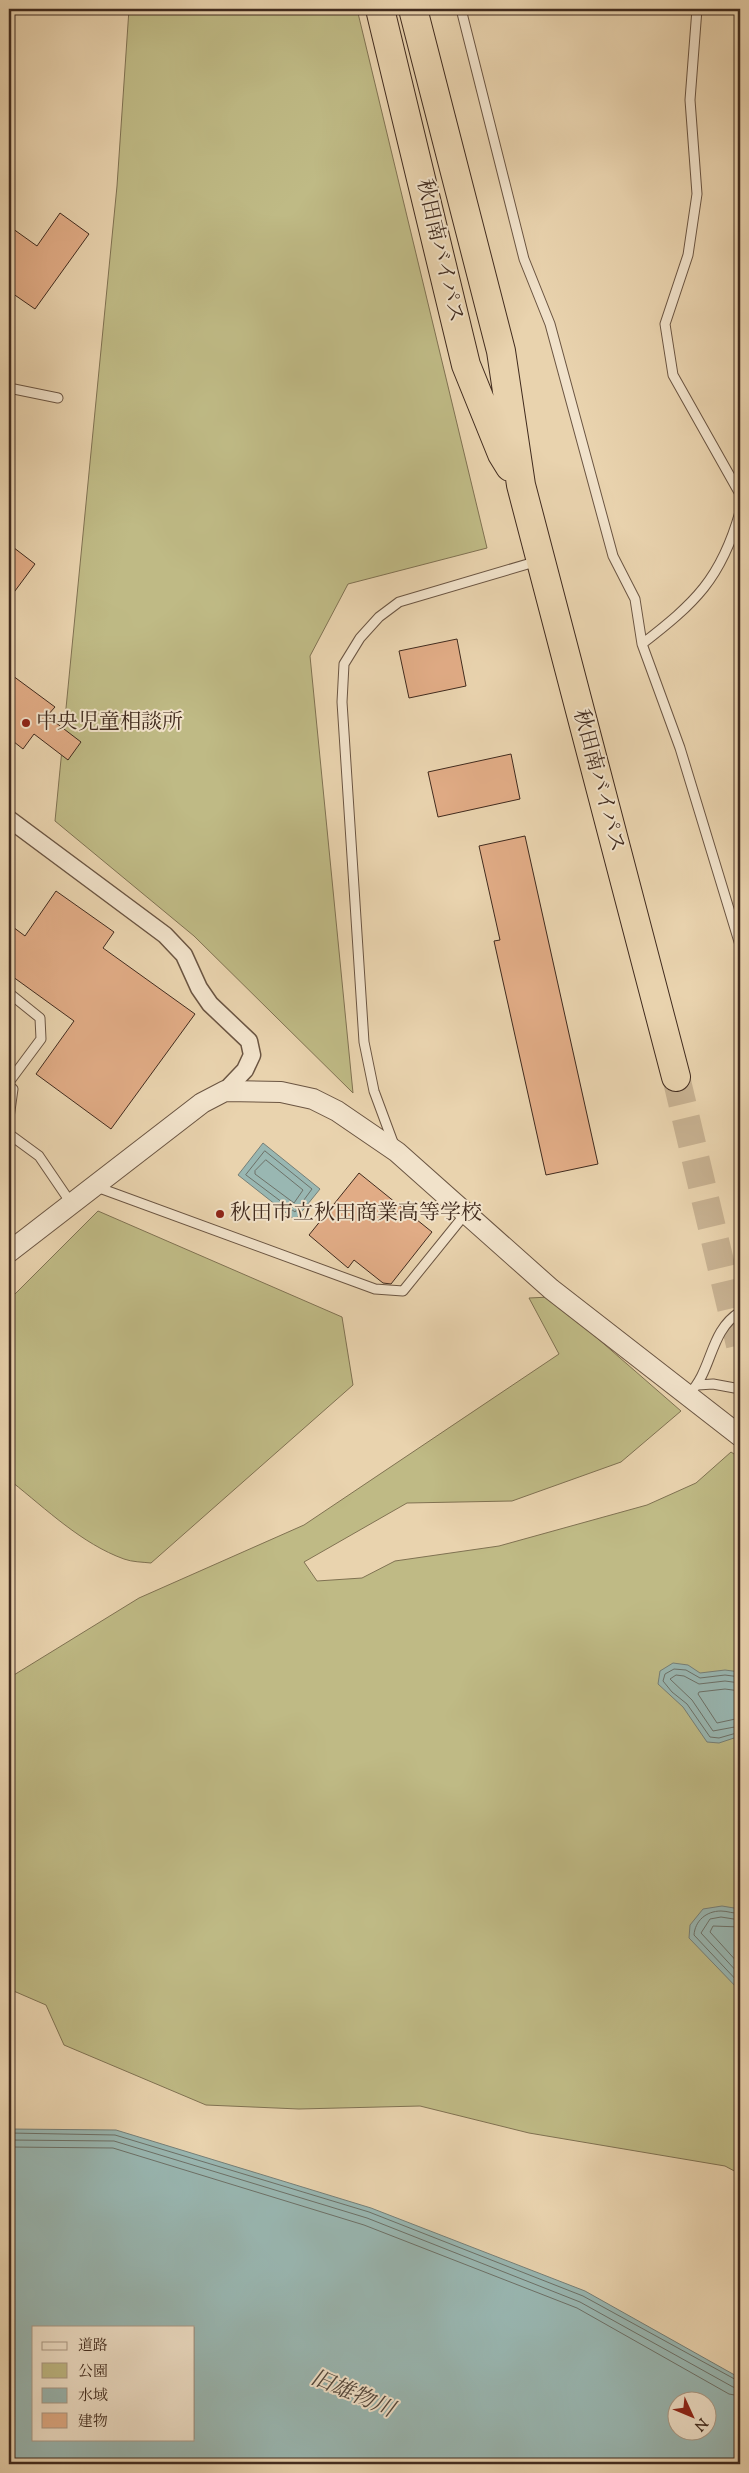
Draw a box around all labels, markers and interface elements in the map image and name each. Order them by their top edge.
street label: 秋田南バイパス [408,176,470,326]
street label: 秋田南バイパス [565,706,631,856]
place label: 中央児童相談所 [36,708,183,738]
marker: 中央児童相談所 [20,717,32,729]
place label: 秋田市立秋田商業高等学校 [230,1199,482,1229]
marker: 秋田市立秋田商業高等学校 [214,1208,226,1220]
legend [32,2326,195,2440]
text: 道路 [78,2336,108,2357]
text: 公園 [78,2362,108,2383]
water label: 旧雄物川 [305,2363,401,2428]
text: 水域 [78,2386,108,2407]
north arrow [666,2390,716,2440]
text: 建物 [78,2412,108,2433]
text: N [689,2413,711,2435]

